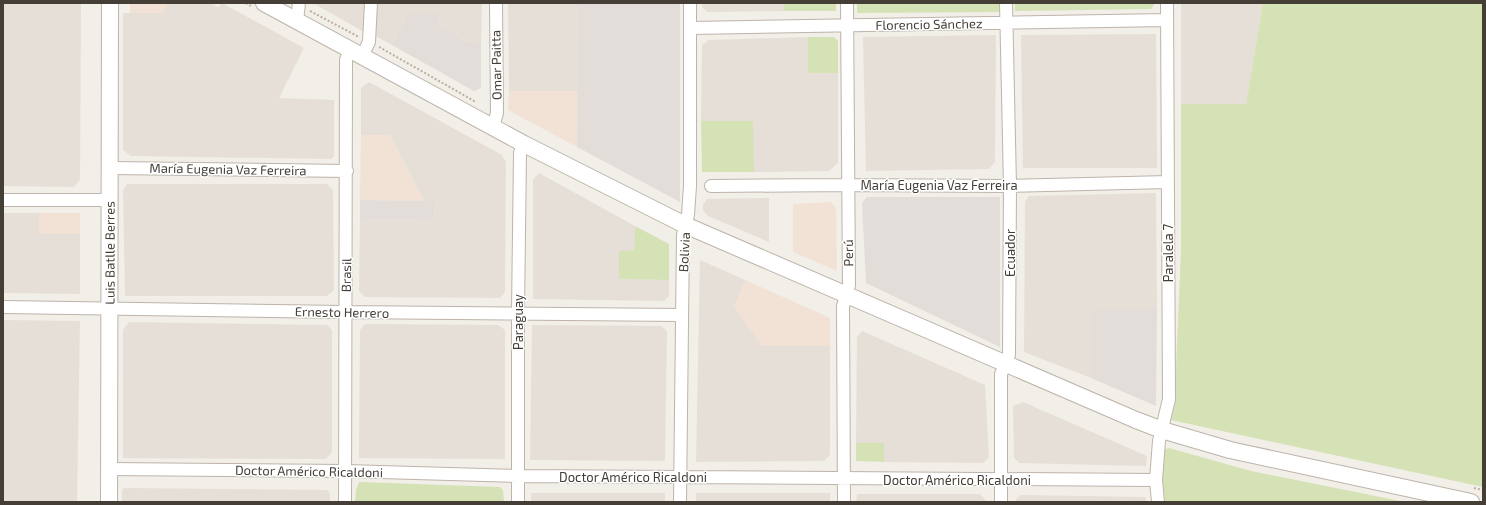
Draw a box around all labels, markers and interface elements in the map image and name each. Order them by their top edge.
street label: Florencio Sánchez [875,15,983,33]
street label: Omar Paitta [487,30,505,100]
street label: María Eugenia Vaz Ferreira [149,160,307,178]
street label: María Eugenia Vaz Ferreira [860,177,1018,193]
street label: Luis Batlle Berres [101,201,118,305]
street label: Paralela 7 [1160,223,1176,282]
street label: Ecuador [1002,229,1018,277]
street label: Bolivia [675,232,693,272]
street label: Perú [840,239,856,267]
street label: Brasil [338,258,354,292]
street label: Paraguay [510,294,526,350]
street label: Ernesto Herrero [295,303,389,321]
street label: Doctor Américo Ricaldoni [235,462,383,480]
street label: Doctor Américo Ricaldoni [559,469,707,485]
street label: Doctor Américo Ricaldoni [883,472,1031,488]

